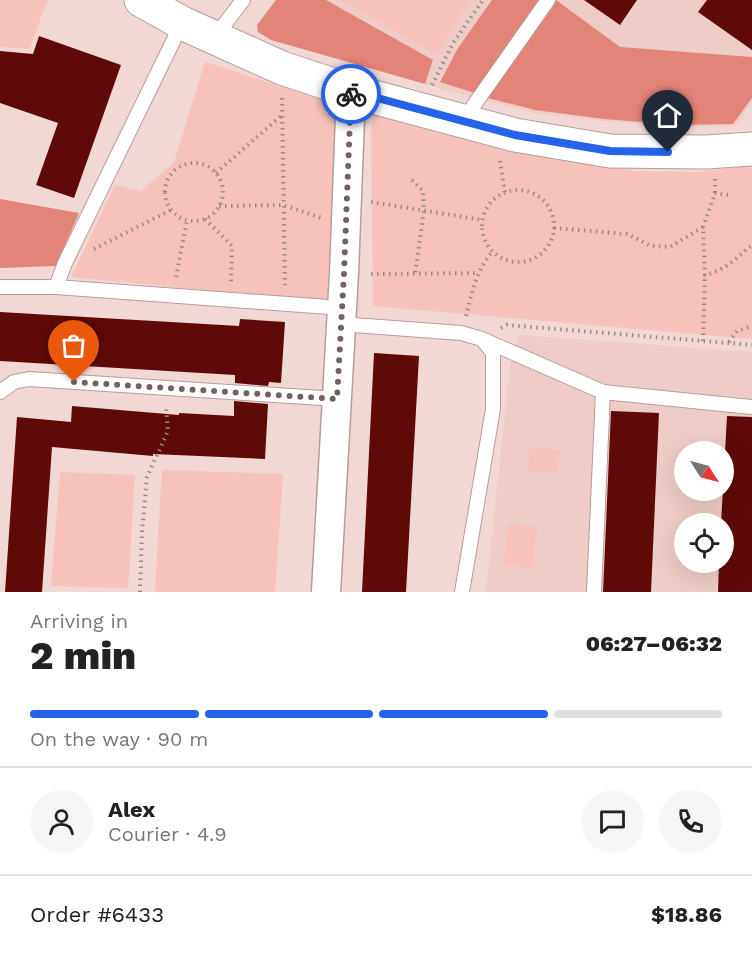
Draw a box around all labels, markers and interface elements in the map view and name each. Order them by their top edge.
courier [321,64,381,124]
icon: bike [335,78,368,111]
pin [642,90,693,152]
icon: home [651,99,684,132]
pin [48,320,99,382]
icon: bag [57,329,90,362]
north arrow [674,441,734,501]
map controls [674,441,734,573]
button: locate [674,513,734,573]
text: Arriving in [30,609,128,633]
text: 06:27–06:32 [586,631,722,656]
text: 2 min [30,633,136,678]
text: On the way · 90 m [30,727,208,751]
button: person [30,790,93,853]
button: chat [581,790,644,853]
button: phone [659,790,722,853]
text: Alex [108,797,155,822]
text: Courier · 4.9 [108,822,227,846]
text: Order #6433 [30,902,164,927]
text: $18.86 [651,902,722,927]

